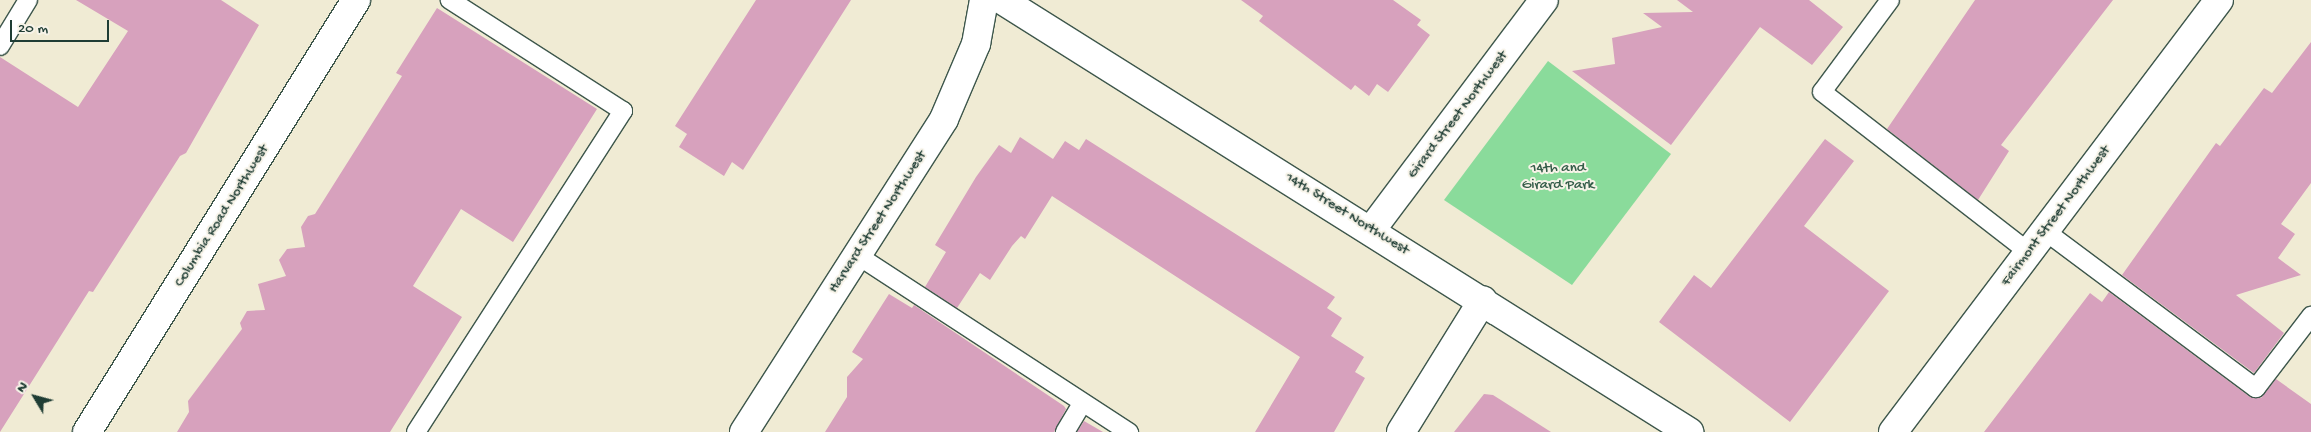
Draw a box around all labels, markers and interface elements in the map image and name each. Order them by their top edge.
scale bar [12,10,111,42]
text: 20 m [18,20,48,38]
street label: Girard Street Northwest [1404,47,1512,183]
street label: Columbia Road Northwest [171,142,273,290]
street label: Fairmont Street Northwest [1997,142,2115,290]
street label: Harvard Street Northwest [825,147,931,297]
park label: 14th and Girard Park [1522,159,1594,194]
street label: 14th Street Northwest [1282,169,1412,259]
north arrow [10,372,60,422]
text: N [13,379,32,396]

